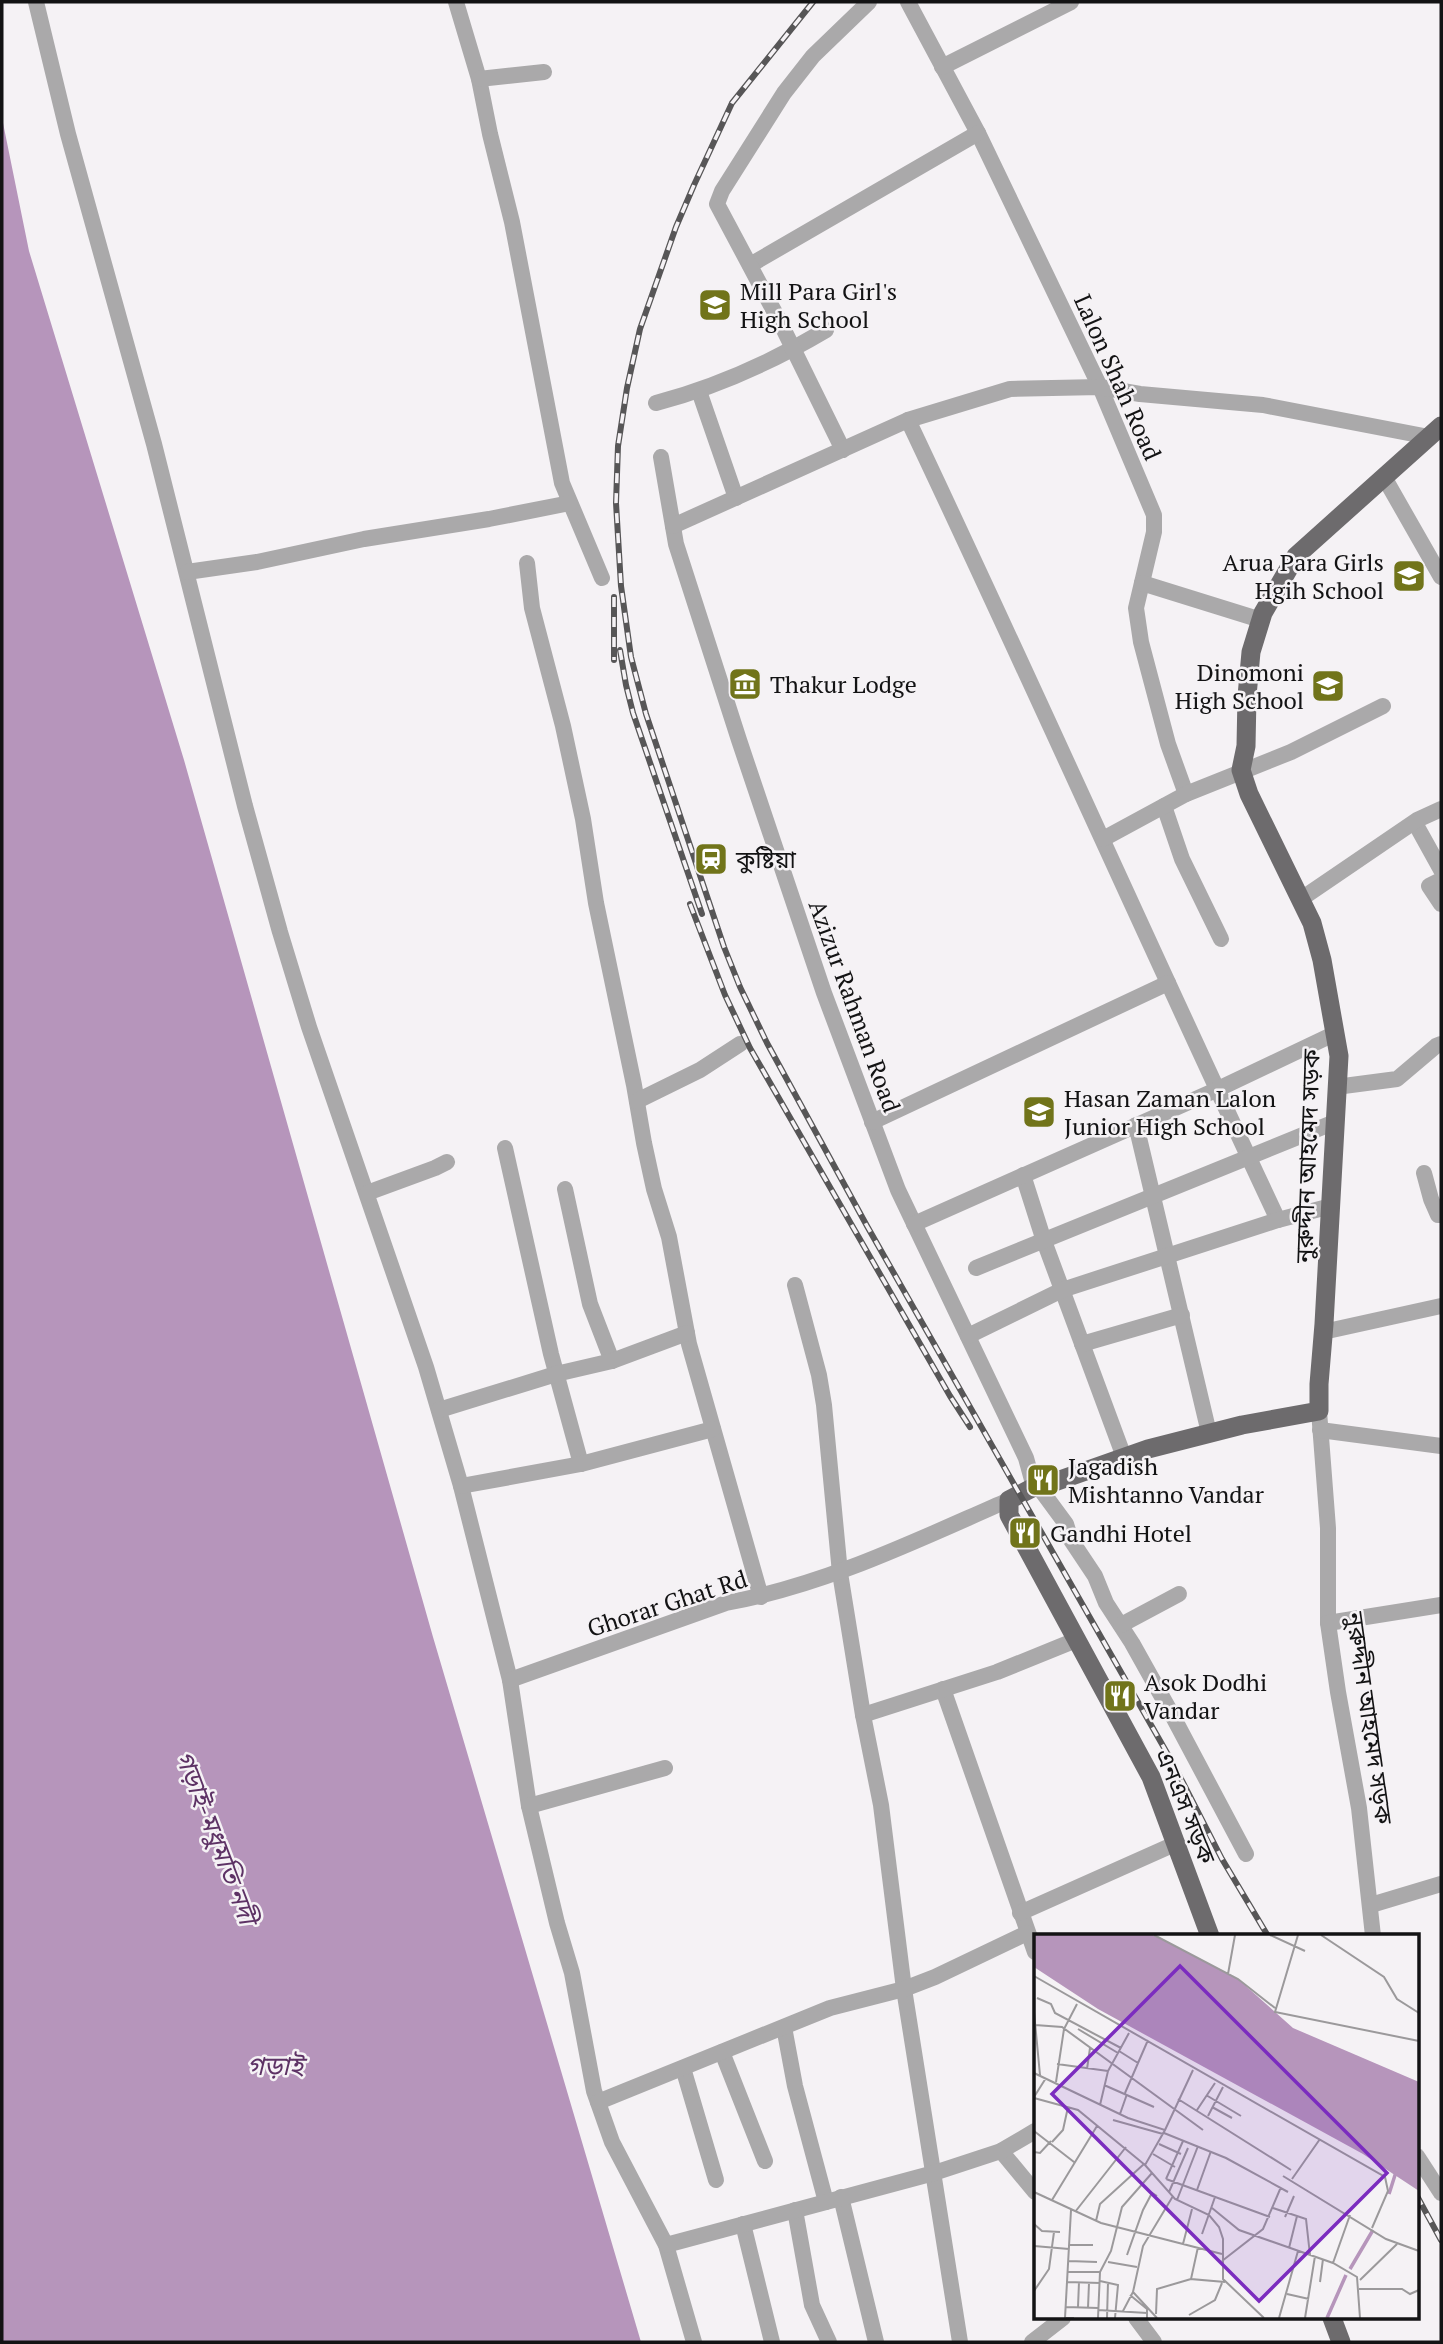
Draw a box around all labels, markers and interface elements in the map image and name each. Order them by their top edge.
place label: Mill Para Girl's High School [740,275,897,335]
school or university icon: Mill Para Girl's High School [696,286,734,324]
street label: Lalon Shah Road [1067,289,1169,465]
place label: Arua Para Girls Hgih School [1223,546,1384,606]
school or university icon: Arua Para Girls Hgih School [1390,557,1428,595]
place label: Dinomoni High School [1175,656,1304,716]
museum icon: Thakur Lodge [726,665,764,703]
school or university icon: Dinomoni High School [1309,667,1347,705]
place label: Thakur Lodge [770,668,917,700]
station icon: কুষ্টিয়া [692,840,730,878]
place label: কুষ্টিয়া [735,843,797,875]
street label: Azizur Rahman Road [802,895,908,1117]
street label: নুরুদ্দীন আহমেদ সড়ক [1287,1048,1327,1264]
place label: Hasan Zaman Lalon Junior High School [1064,1082,1276,1142]
school or university icon: Hasan Zaman Lalon Junior High School [1020,1093,1058,1131]
place label: Jagadish Mishtanno Vandar [1068,1450,1265,1510]
restaurant icon: Jagadish Mishtanno Vandar [1024,1461,1062,1499]
restaurant icon: Gandhi Hotel [1006,1514,1044,1552]
place label: Gandhi Hotel [1050,1517,1192,1549]
street label: Ghorar Ghat Rd [583,1562,751,1644]
street label: নুরুদ্দীন আহমেদ সড়ক [1339,1609,1401,1827]
place label: Asok Dodhi Vandar [1144,1666,1267,1726]
restaurant icon: Asok Dodhi Vandar [1101,1677,1139,1715]
street label: এনএস সড়ক [1148,1744,1224,1869]
water label: গড়াই-মধুমতি নদী [168,1745,267,1933]
inset map [1034,1934,1418,2320]
water label: গড়াই [247,2048,308,2082]

